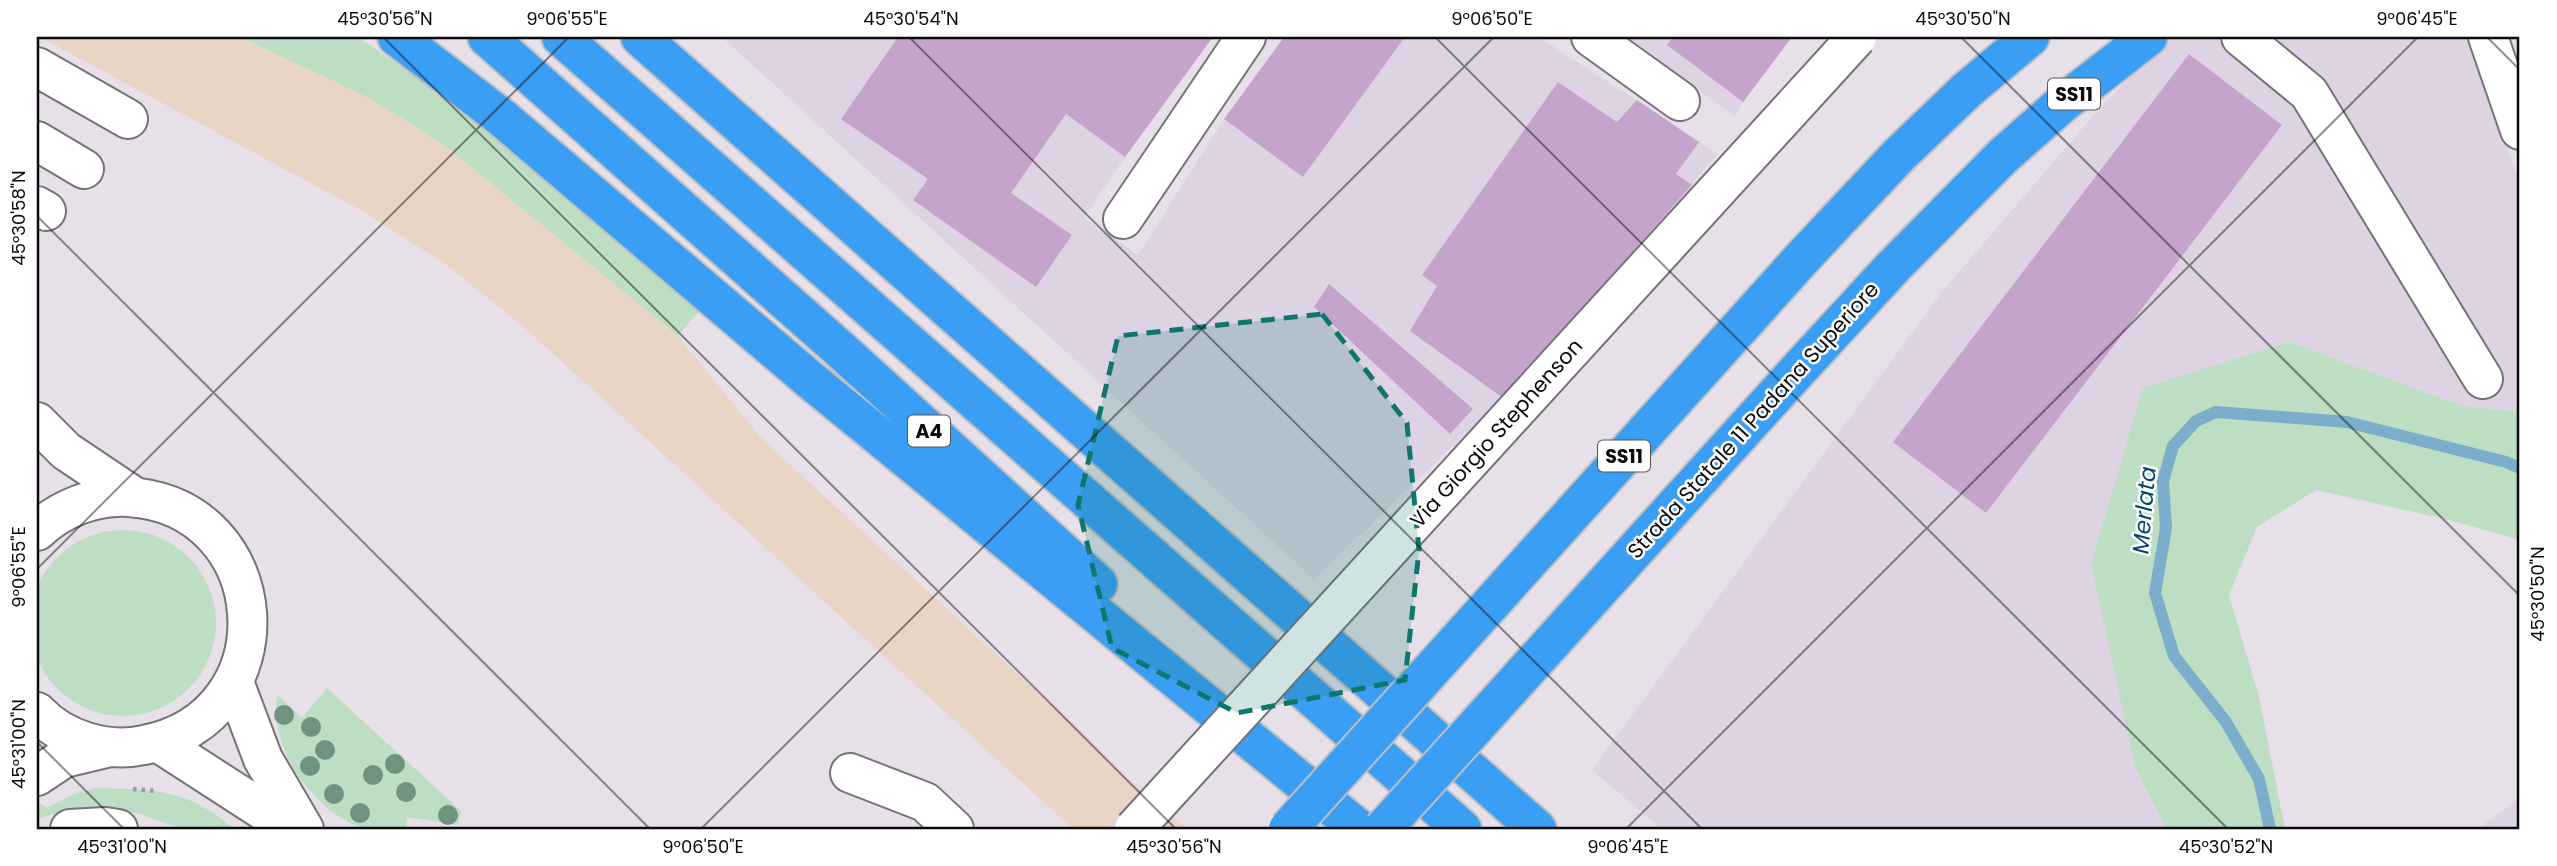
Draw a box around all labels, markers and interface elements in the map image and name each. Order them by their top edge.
text: 45°30'56"N [337,6,433,31]
text: 9°06'55"E [526,6,608,31]
text: 45°30'54"N [863,6,959,31]
text: 9°06'50"E [1451,6,1533,31]
text: 45°30'50"N [1915,6,2011,31]
text: 9°06'45"E [2376,6,2458,31]
road number: SS11 [2048,78,2100,110]
text: 45°30'58"N [6,170,31,266]
street label: Strada Statale 11 Padana Superiore [1621,275,1885,565]
street label: Via Giorgio Stephenson [1403,332,1589,534]
road number: A4 [908,416,950,446]
road number: SS11 [1598,440,1650,471]
water label: Merlata [2124,465,2164,555]
text: 9°06'55"E [6,526,31,608]
text: 45°30'50"N [2525,546,2550,642]
text: 45°31'00"N [6,699,31,789]
text: 45°31'00"N [77,834,167,859]
text: 9°06'50"E [662,834,744,859]
text: 45°30'56"N [1126,834,1222,859]
text: 9°06'45"E [1587,834,1669,859]
text: 45°30'52"N [2179,834,2273,859]

